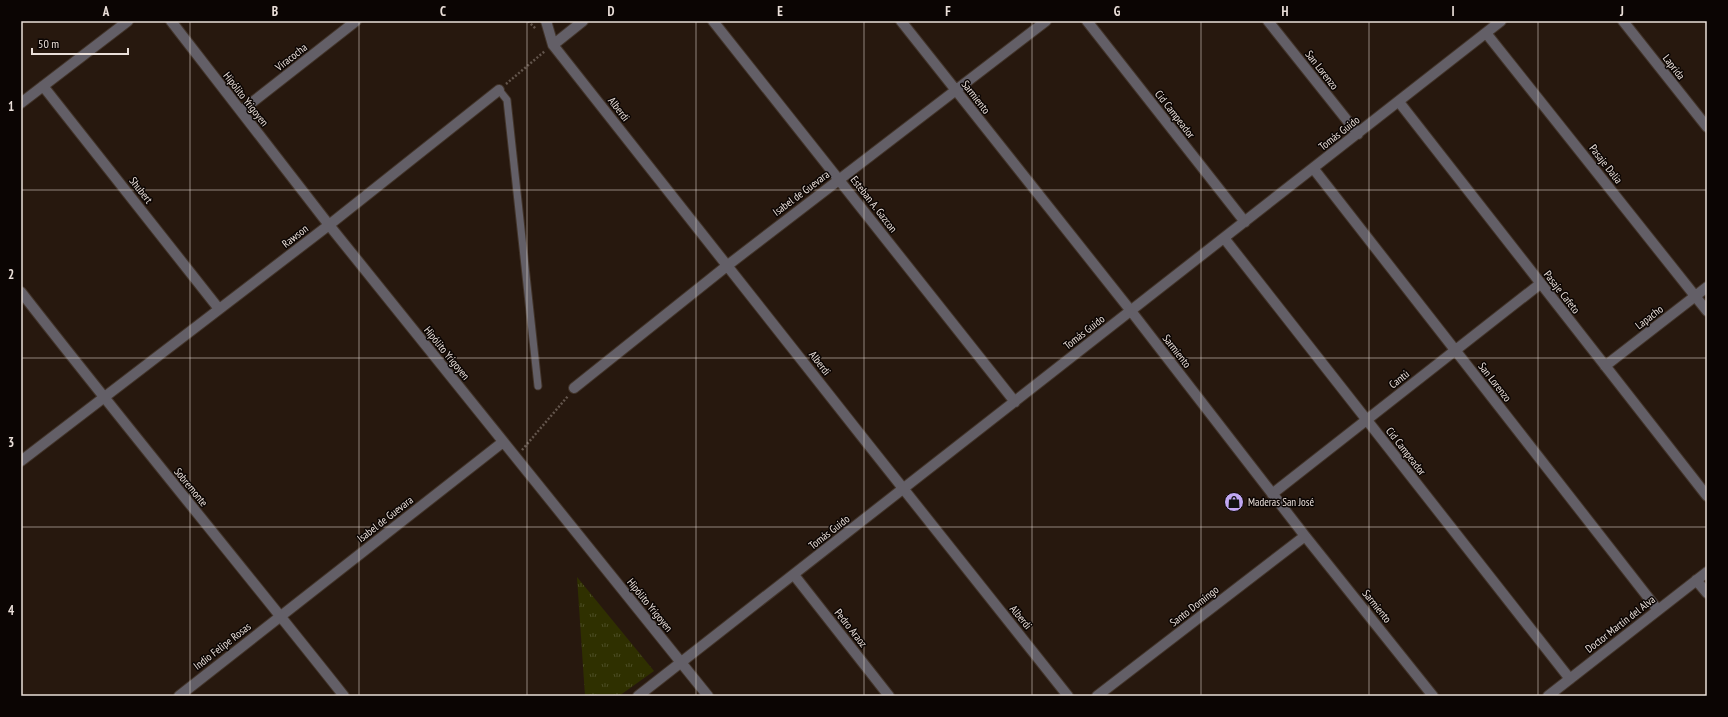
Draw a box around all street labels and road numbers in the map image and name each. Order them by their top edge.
street label: Viracocha [272,40,310,74]
street label: San Lorenzo [1302,48,1342,93]
street label: Laprida [1660,52,1688,82]
street label: Hipólito Yrigoyen [220,69,272,129]
street label: Sarmiento [959,77,994,117]
street label: Cid Campeador [1152,87,1198,141]
street label: Alberdi [605,94,633,124]
street label: Tomás Guido [1316,112,1363,153]
street label: Pasaje Dalia [1586,142,1626,186]
street label: Isabel de Guevara [770,167,832,219]
street label: Esteban A. Gazcon [848,173,901,235]
street label: Shubert [126,174,156,206]
street label: Rawson [279,221,311,251]
street label: Pasaje Cafeto [1541,268,1583,316]
street label: Lapacho [1632,302,1666,332]
street label: Tomás Guido [1061,311,1108,352]
street label: Hipólito Yrigoyen [421,323,473,383]
street label: Sarmiento [1160,331,1195,371]
street label: Alberdi [806,348,834,378]
street label: San Lorenzo [1475,360,1515,405]
street label: Cantú [1386,367,1412,391]
street label: Cid Campeador [1383,424,1429,478]
street label: Sobremonte [171,465,211,510]
street label: Isabel de Guevara [354,493,416,545]
street label: Tomás Guido [806,511,853,552]
street label: Hipólito Yrigoyen [624,575,676,635]
street label: Santo Domingo [1167,582,1221,629]
street label: Sarmiento [1359,587,1395,626]
street label: Doctor Martín del Alva [1582,592,1658,656]
street label: Alberdi [1007,602,1035,632]
street label: Pedro Araoz [832,606,870,650]
street label: Indio Felipe Rosas [191,619,254,673]

